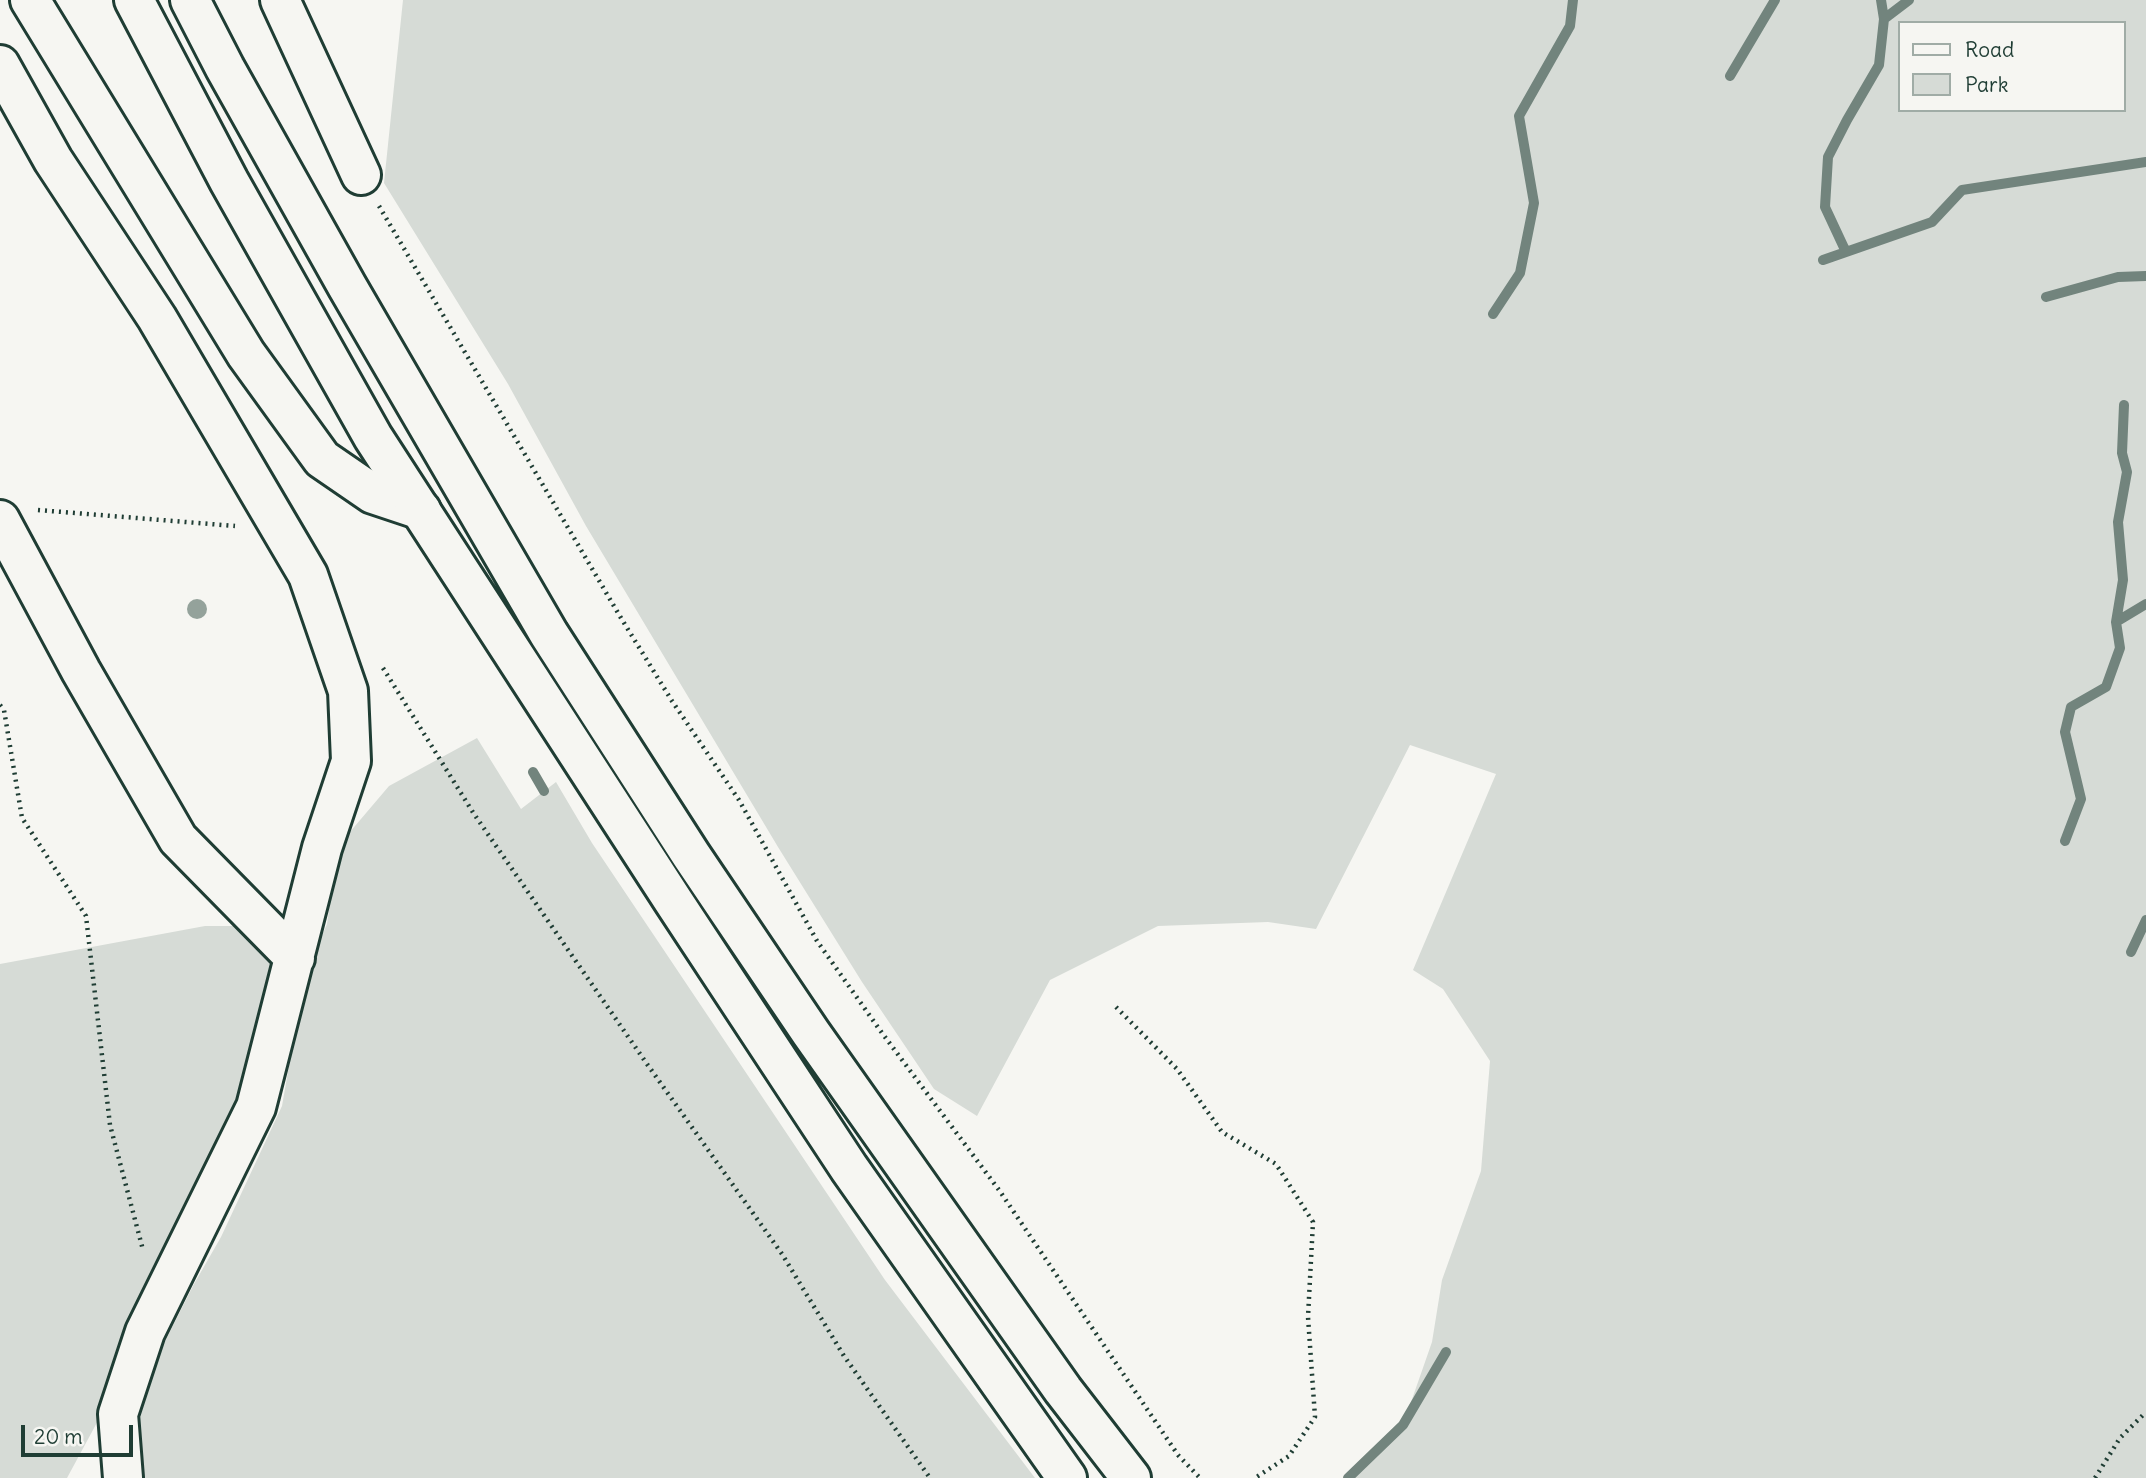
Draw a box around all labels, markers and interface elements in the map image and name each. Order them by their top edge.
legend [1898,21,2125,112]
text: Road [1965,36,2014,63]
text: Park [1965,71,2008,98]
scale bar [24,1412,136,1456]
text: 20 m [34,1423,83,1450]

